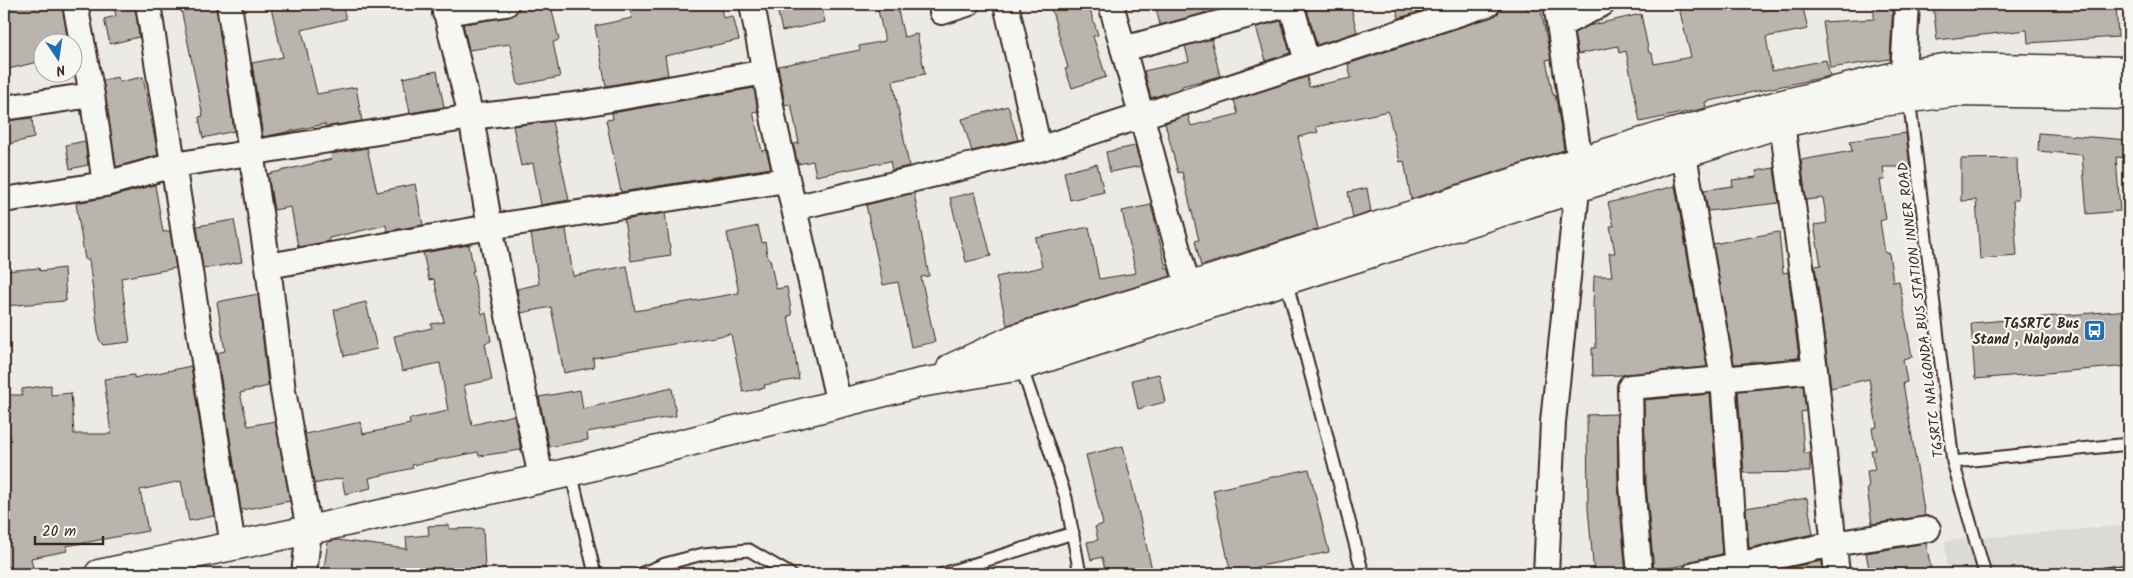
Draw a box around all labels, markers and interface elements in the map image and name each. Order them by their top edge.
north arrow [32,32,82,82]
text: N [54,58,67,81]
street label: TGSRTC NALGONDA BUS STATION INNER ROAD [1892,161,1950,459]
place label: TGSRTC Bus Stand , Nalgonda [1973,313,2079,351]
bus stop icon: TGSRTC Bus Stand , Nalgonda [2083,319,2107,343]
scale bar [35,513,102,545]
text: 20 m [42,520,76,544]

